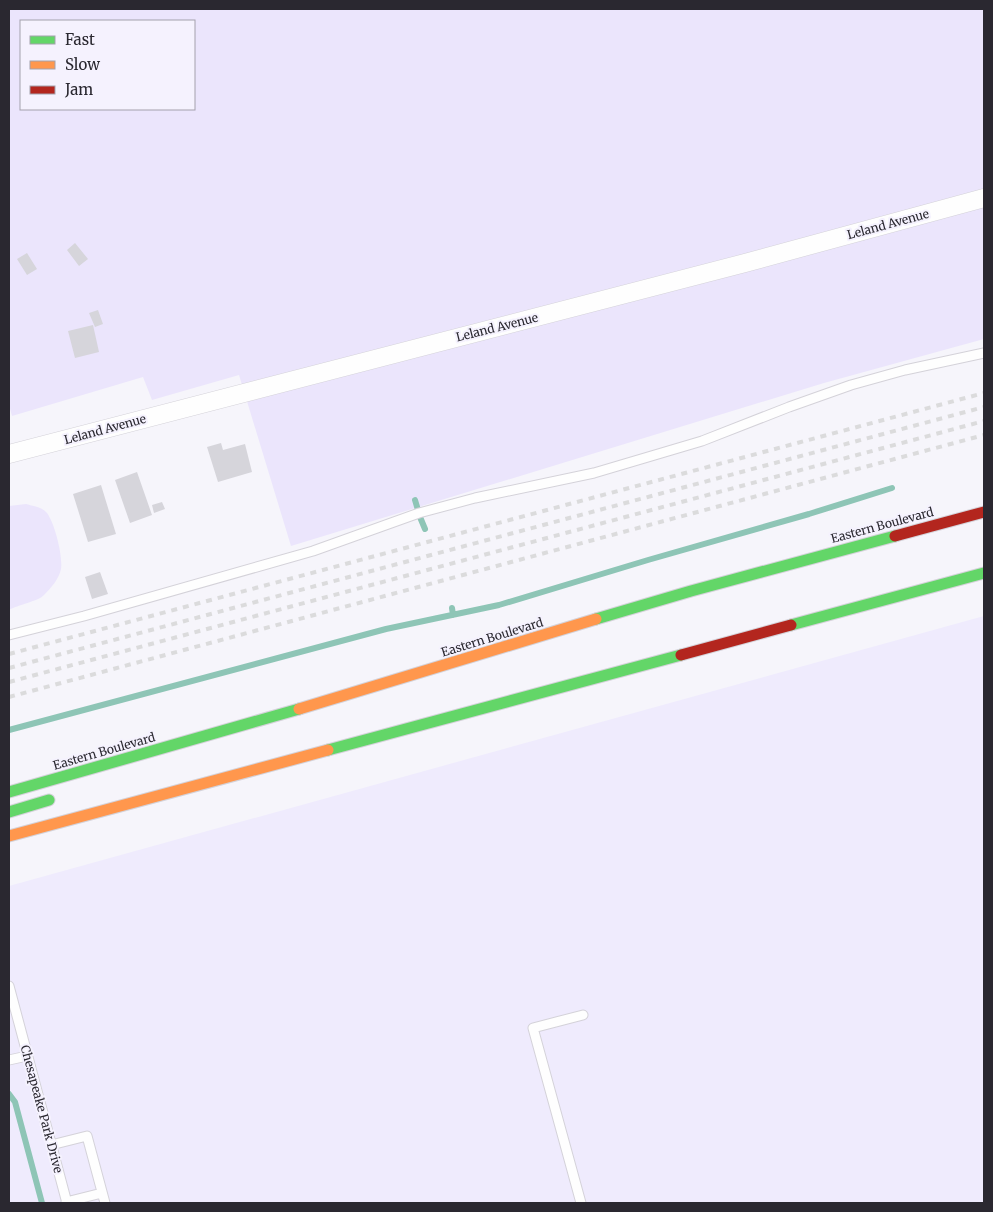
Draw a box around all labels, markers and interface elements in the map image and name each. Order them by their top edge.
legend [20,20,195,110]
text: Fast [65,30,95,49]
text: Slow [65,55,100,74]
text: Jam [64,80,93,99]
street label: Leland Avenue [845,206,931,242]
street label: Leland Avenue [454,310,540,344]
street label: Leland Avenue [62,411,148,447]
street label: Eastern Boulevard [829,504,935,546]
street label: Eastern Boulevard [439,614,545,660]
street label: Eastern Boulevard [51,729,157,773]
street label: Chesapeake Park Drive [18,1043,66,1175]

